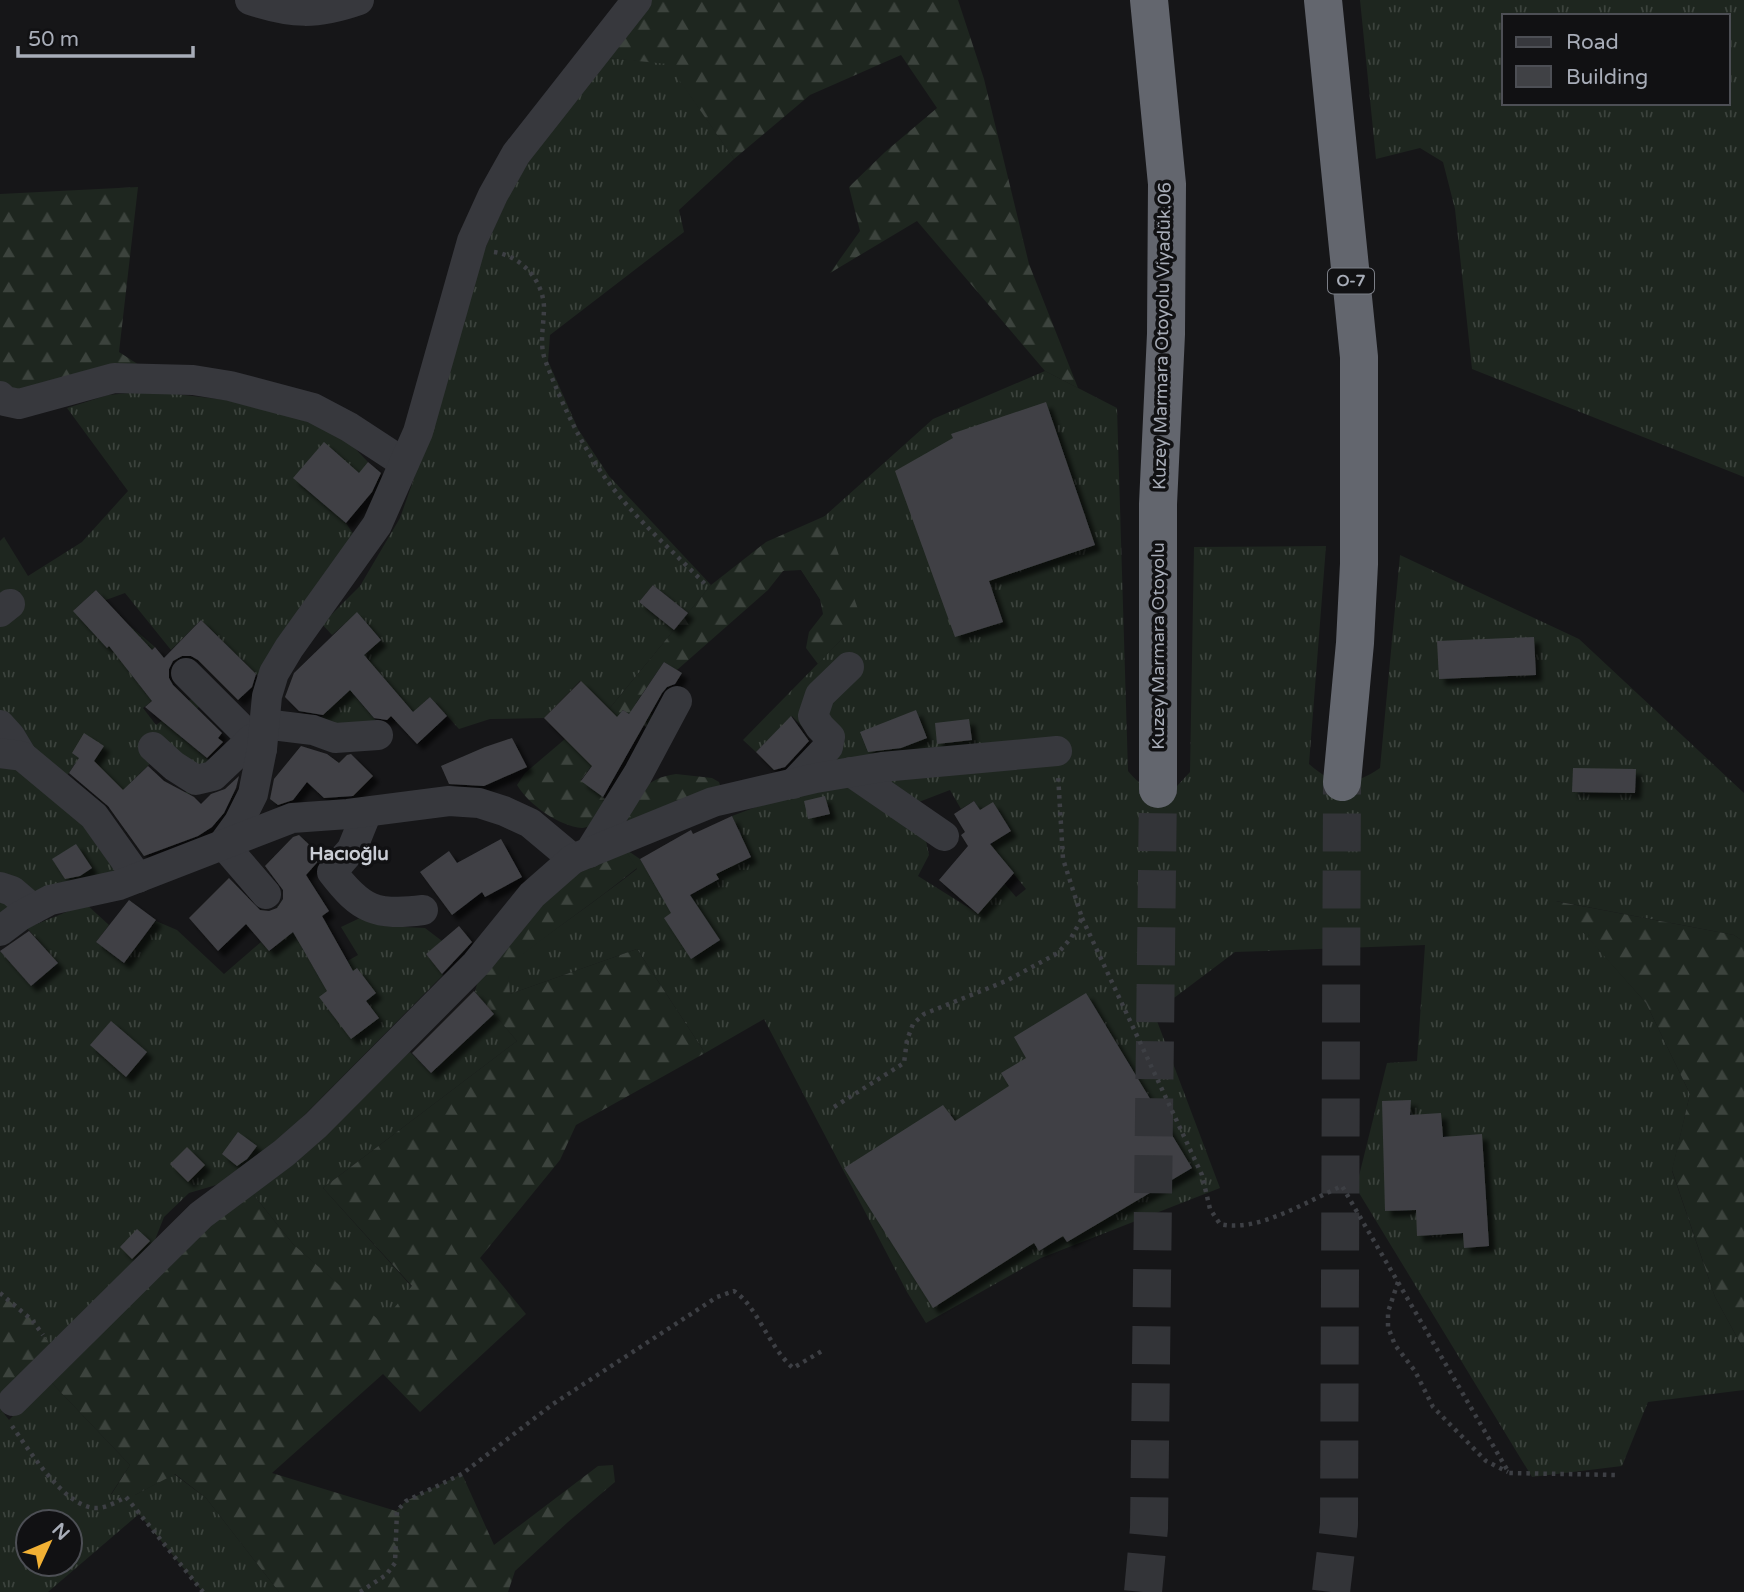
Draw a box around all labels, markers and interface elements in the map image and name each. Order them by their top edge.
scale bar [18,14,192,58]
legend [1502,14,1730,105]
text: 50 m [28,27,79,52]
text: Road [1566,30,1619,55]
text: Building [1566,65,1648,90]
street label: Kuzey Marmara Otoyolu Viyadük.06 [1148,182,1176,490]
road number: O-7 [1328,268,1374,294]
street label: Kuzey Marmara Otoyolu [1147,542,1169,750]
district label: Hacıoğlu [309,843,389,866]
north arrow [14,1508,84,1578]
text: N [47,1519,74,1545]

